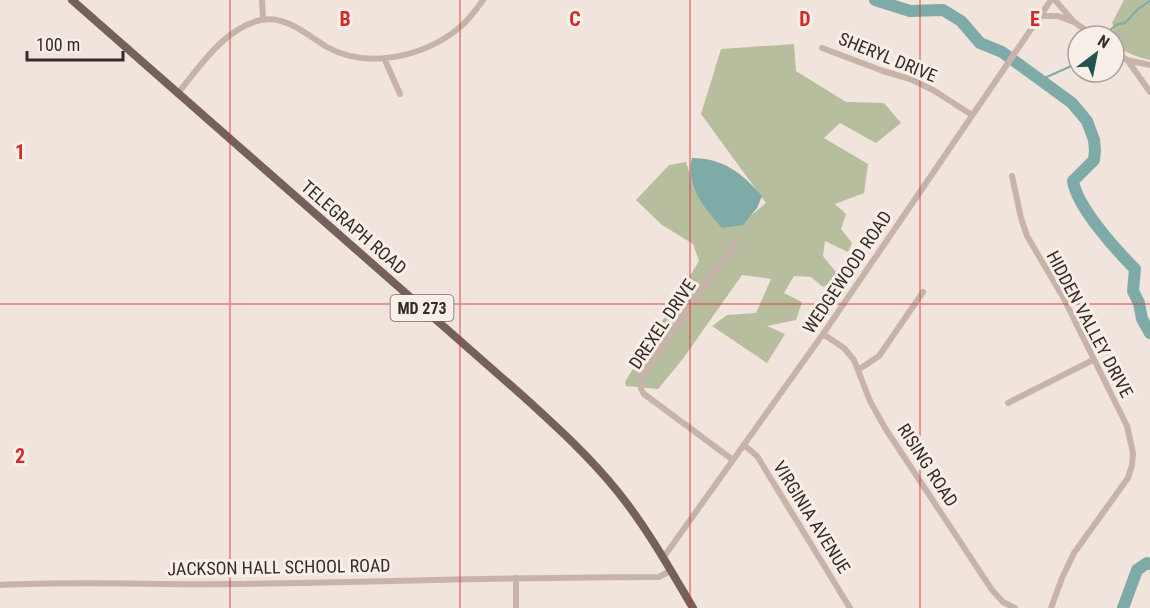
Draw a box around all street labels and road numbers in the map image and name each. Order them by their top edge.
street label: SHERYL DRIVE [836,28,940,86]
street label: TELEGRAPH ROAD [297,176,411,278]
street label: WEDGEWOOD ROAD [798,207,896,337]
street label: HIDDEN VALLEY DRIVE [1042,247,1138,401]
street label: DREXEL DRIVE [624,275,700,373]
road number: MD 273 [390,295,454,321]
street label: RISING ROAD [893,420,963,510]
street label: VIRGINIA AVENUE [769,457,855,577]
street label: JACKSON HALL SCHOOL ROAD [167,555,391,579]

